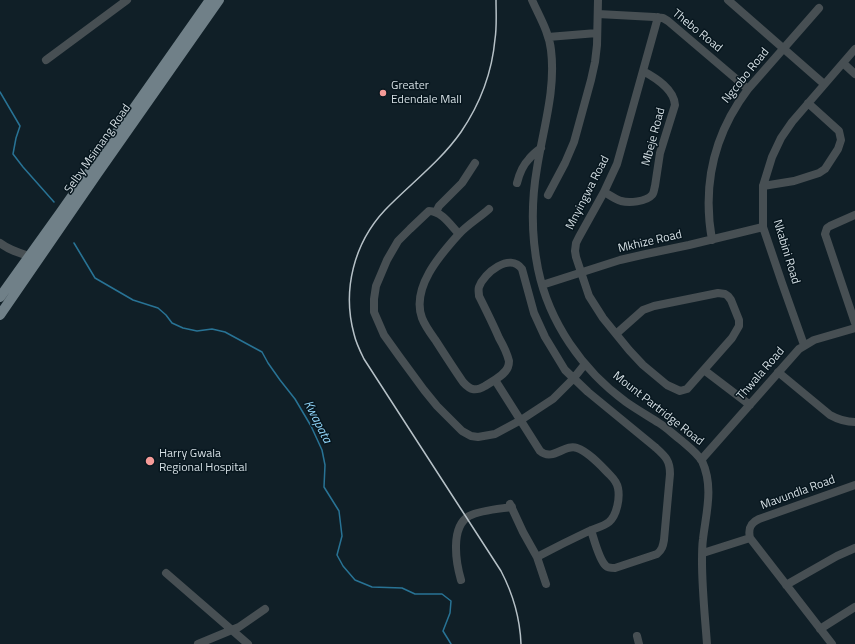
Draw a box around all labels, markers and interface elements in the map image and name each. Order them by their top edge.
street label: Thebo Road [669,6,725,56]
street label: Ngcobo Road [719,45,773,107]
place label: Greater Edendale Mall [391,79,462,107]
marker: Greater Edendale Mall [378,88,388,98]
street label: Selby Msimang Road [62,102,134,196]
street label: Mbeje Road [639,106,669,168]
street label: Mnyingwa Road [563,154,613,232]
street label: Nkabini Road [769,218,803,286]
street label: Mkhize Road [617,228,683,256]
street label: Thwala Road [734,345,788,403]
street label: Mount Partridge Road [610,369,706,449]
water label: Kwapata [300,398,334,446]
place label: Harry Gwala Regional Hospital [159,447,247,475]
marker: Harry Gwala Regional Hospital [144,455,156,467]
street label: Mavundla Road [759,473,837,513]

